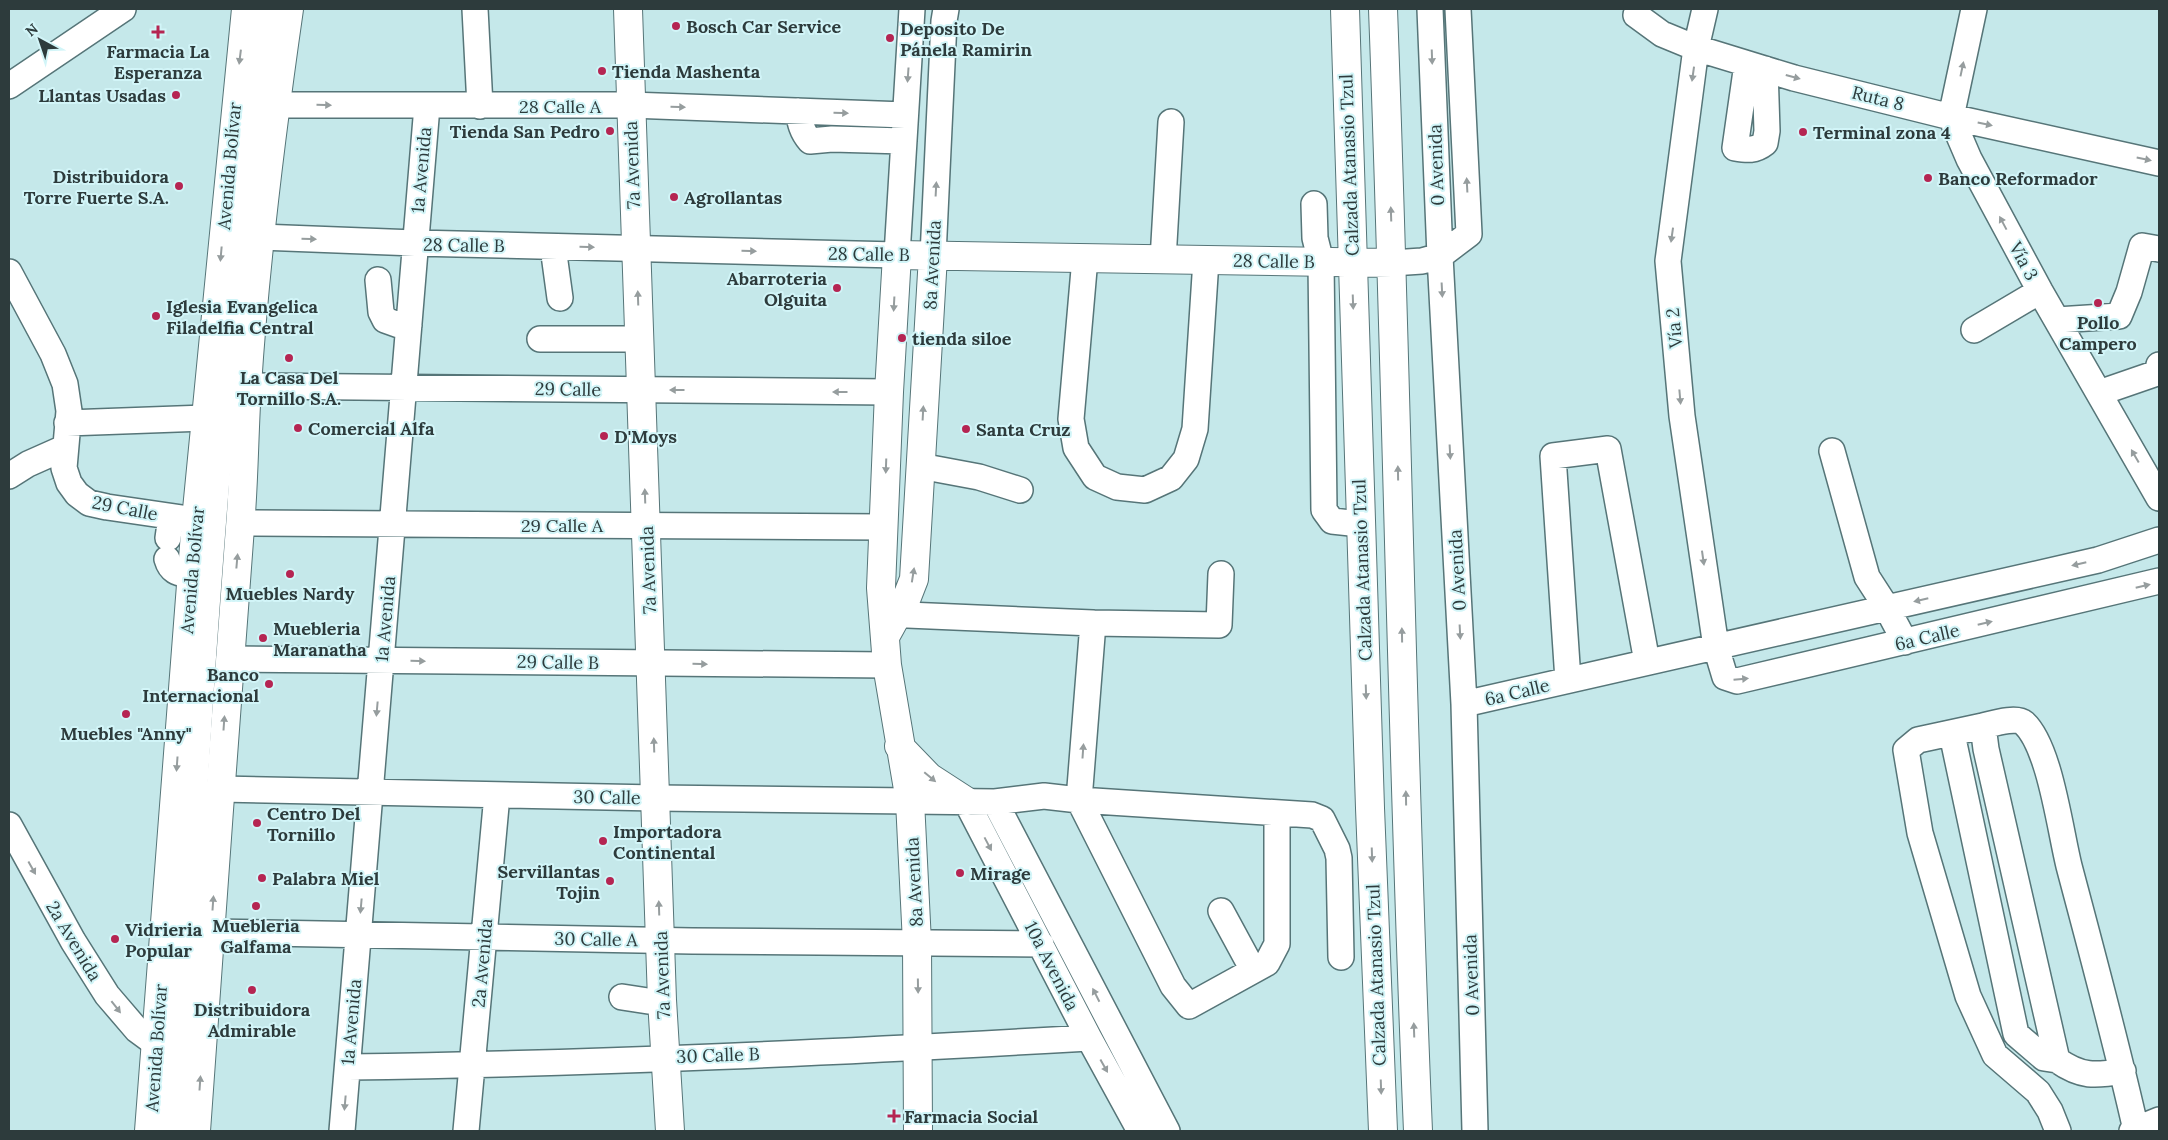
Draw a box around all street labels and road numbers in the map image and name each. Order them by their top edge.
street label: Calzada Atanasio Tzul [1334,74,1364,256]
street label: Ruta 8 [1849,80,1907,116]
street label: 28 Calle A [519,95,602,118]
street label: Avenida Bolívar [212,101,246,232]
street label: 7a Avenida [619,121,645,209]
street label: 0 Avenida [1423,124,1449,206]
street label: 1a Avenida [406,126,436,214]
street label: 8a Avenida [918,220,946,310]
street label: 28 Calle B [423,233,505,257]
street label: Vía 3 [2004,237,2044,284]
street label: 28 Calle B [828,242,910,266]
street label: 28 Calle B [1233,249,1315,273]
street label: Vía 2 [1661,307,1687,350]
street label: 29 Calle [535,377,602,401]
street label: Calzada Atanasio Tzul [1347,479,1377,661]
street label: 29 Calle [90,490,160,526]
street label: Avenida Bolívar [175,505,209,636]
street label: 29 Calle A [521,514,604,537]
street label: 7a Avenida [635,526,661,614]
street label: 0 Avenida [1443,529,1471,611]
street label: 1a Avenida [370,575,400,663]
street label: 6a Calle [1892,618,1962,656]
street label: 29 Calle B [517,650,599,674]
street label: 6a Calle [1482,673,1552,711]
street label: 30 Calle [573,785,641,809]
street label: 8a Avenida [900,837,928,927]
street label: Calzada Atanasio Tzul [1361,884,1391,1066]
street label: 2a Avenida [41,897,107,985]
street label: 2a Avenida [467,917,497,1009]
street label: 10a Avenida [1020,917,1084,1015]
street label: 30 Calle A [554,927,639,951]
street label: 7a Avenida [649,931,675,1019]
street label: 0 Avenida [1458,934,1484,1016]
street label: 1a Avenida [336,978,366,1066]
street label: Avenida Bolívar [140,983,172,1114]
street label: 30 Calle B [676,1042,760,1068]

